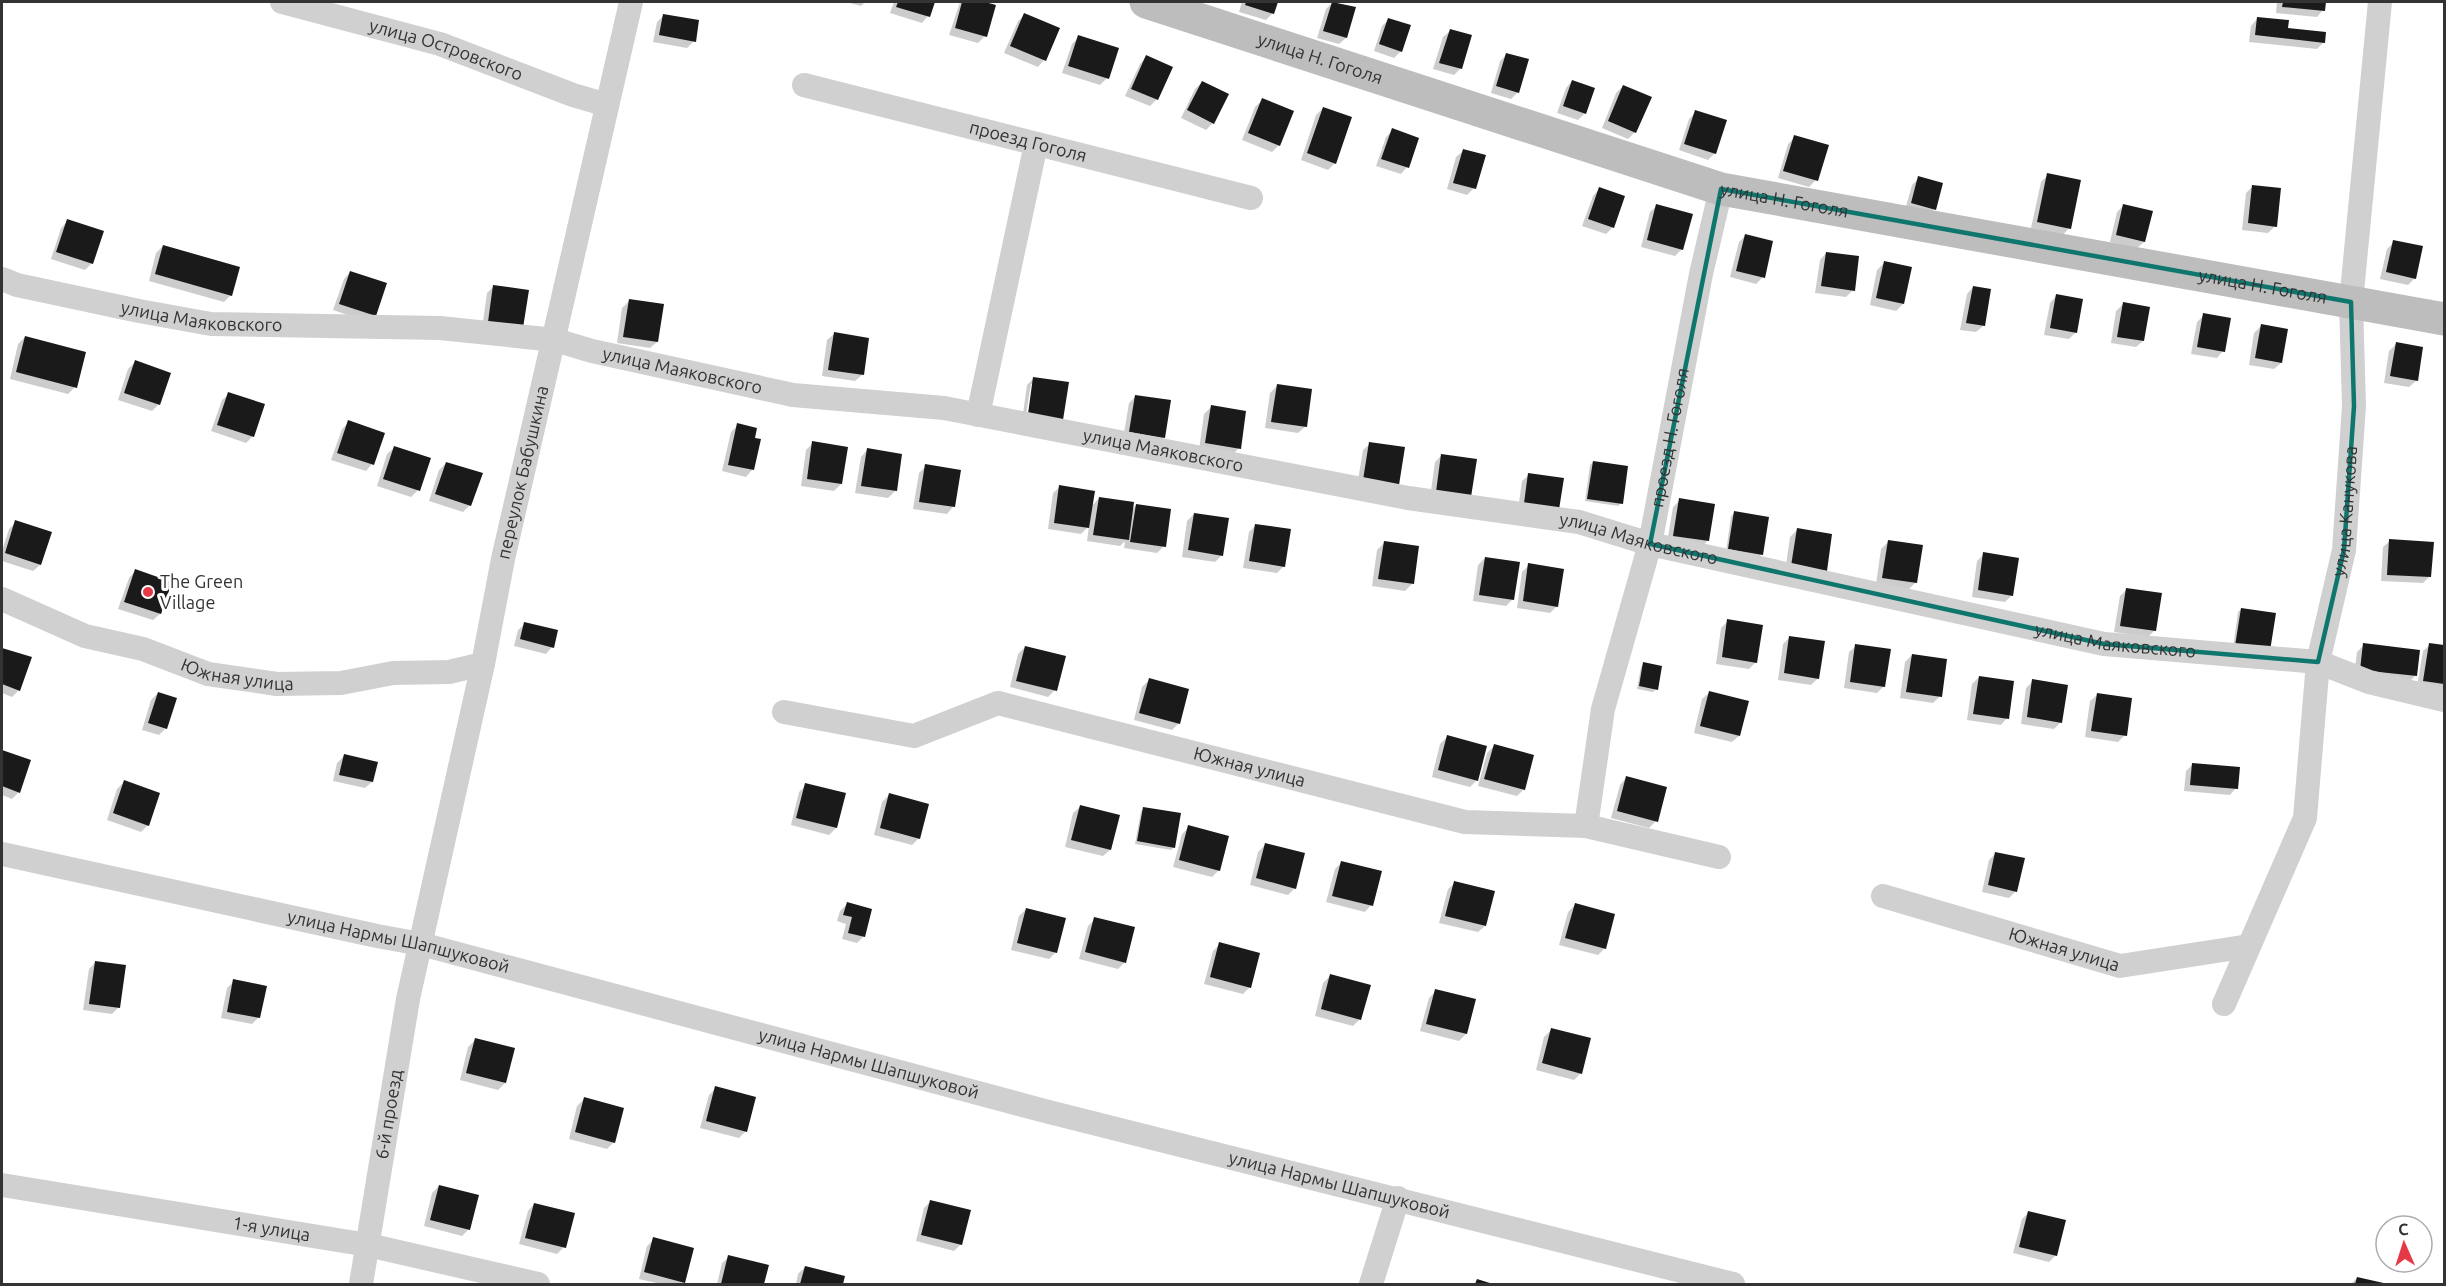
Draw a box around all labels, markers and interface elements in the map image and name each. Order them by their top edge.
street label: улица Островского [367,15,526,84]
street label: улица Н. Гоголя [1255,28,1385,87]
street label: проезд Гоголя [967,116,1089,165]
street label: улица Н. Гоголя [1719,178,1850,221]
street label: улица Н. Гоголя [2197,264,2329,307]
street label: улица Маяковского [119,296,283,334]
street label: улица Маяковского [601,343,765,397]
street label: проезд Н. Гоголя [1646,366,1692,509]
street label: переулок Бабушкина [492,383,552,561]
street label: улица Маяковского [1082,424,1245,475]
street label: улица Канукова [2327,445,2360,578]
street label: улица Маяковского [1558,508,1720,568]
place label: The Green Village [160,571,243,612]
marker: The Green Village [141,585,155,599]
street label: улица Маяковского [2033,618,2197,661]
street label: Южная улица [178,654,294,693]
street label: Южная улица [1192,742,1308,790]
street label: улица Нармы Шапшуковой [286,906,512,976]
street label: Южная улица [2007,923,2122,974]
street label: улица Нармы Шапшуковой [757,1024,981,1102]
street label: 6-й проезд [371,1067,405,1161]
street label: улица Нармы Шапшуковой [1227,1147,1452,1221]
street label: 1-я улица [231,1212,312,1244]
north arrow [2374,1214,2434,1274]
text: С [2398,1220,2409,1238]

